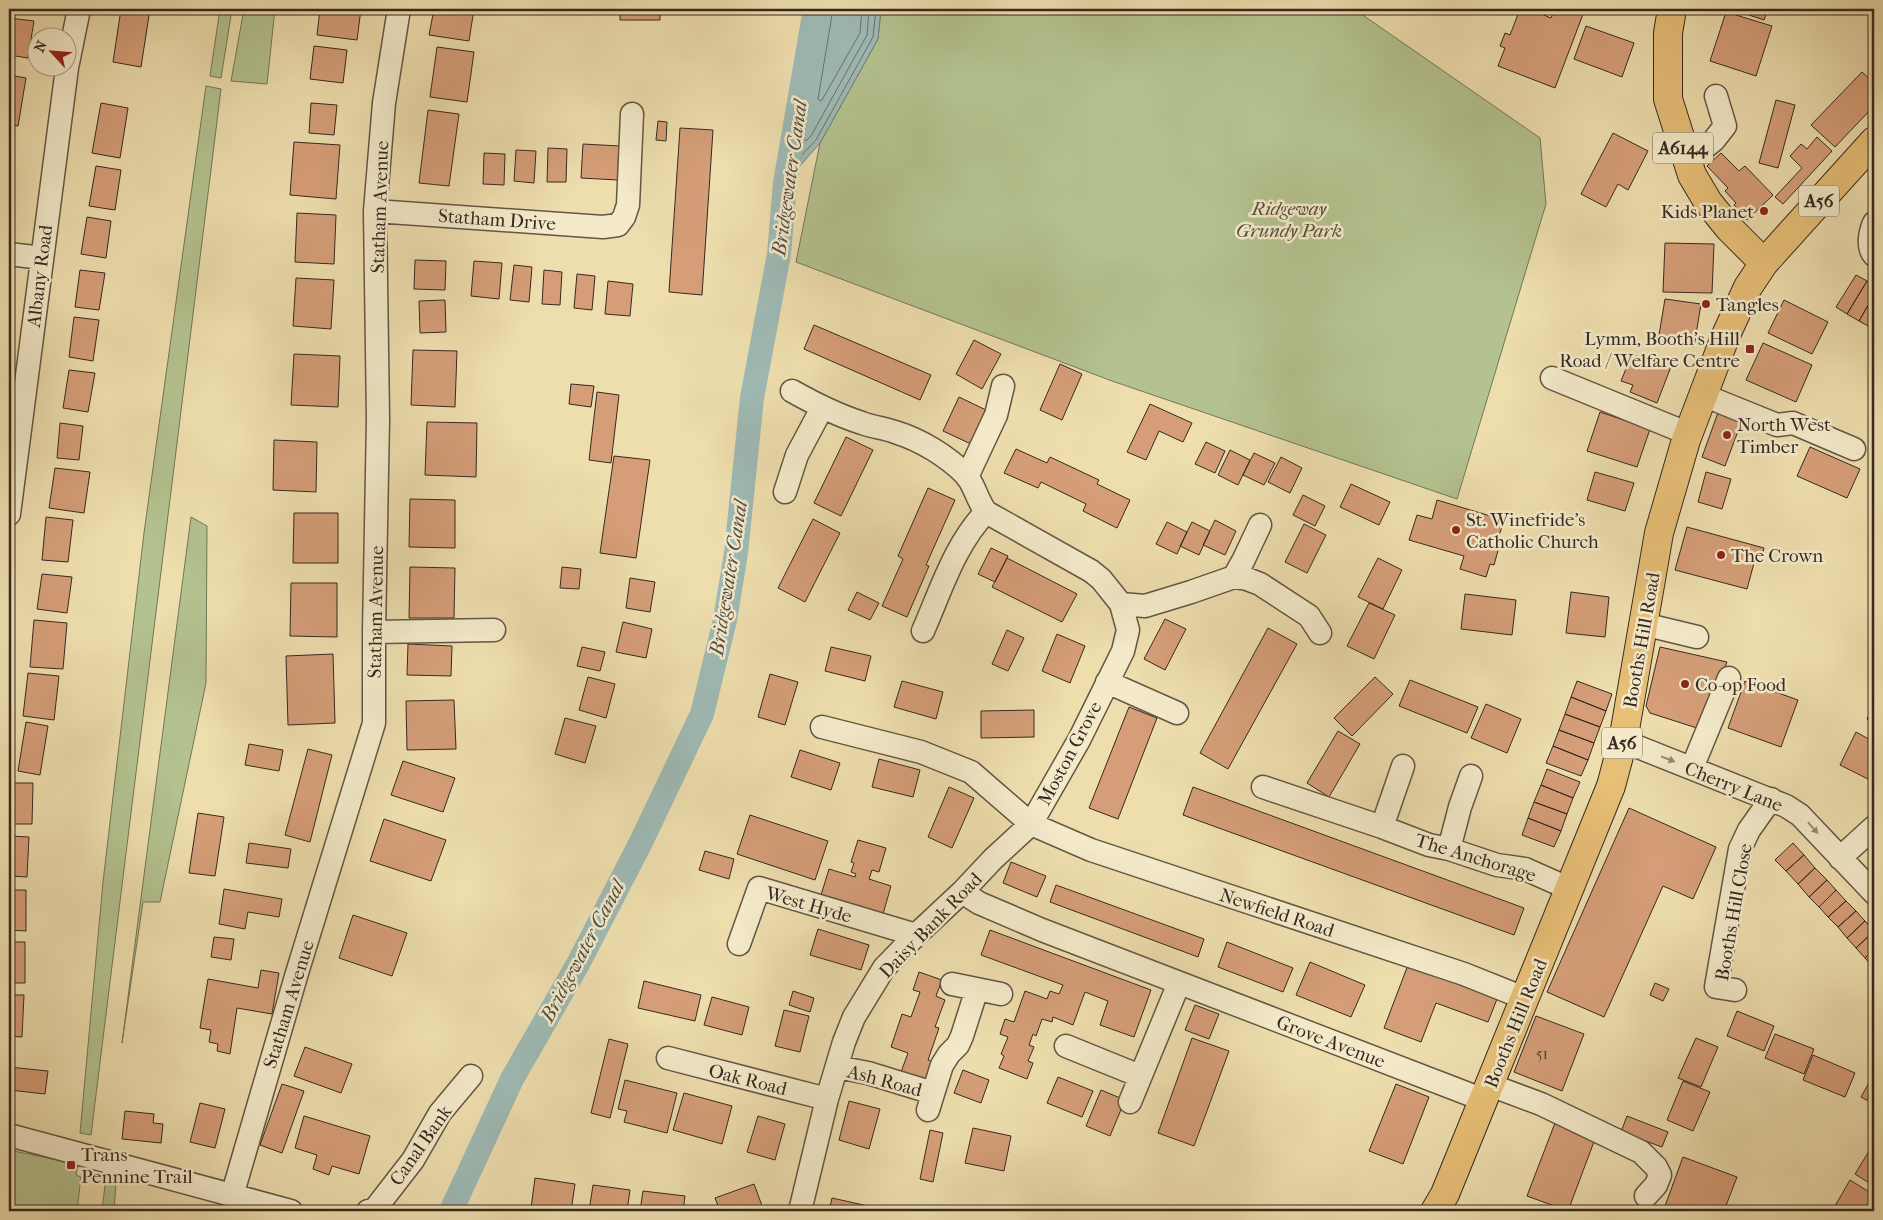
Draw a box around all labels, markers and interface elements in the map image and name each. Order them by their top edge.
north arrow [28,28,78,78]
text: N [31,38,51,55]
water label: Bridgewater Canal [767,97,812,258]
road number: A6144 [1653,132,1713,164]
street label: Statham Avenue [367,140,393,274]
road number: A56 [1799,186,1839,217]
park label: Ridgeway Grundy Park [1236,198,1342,242]
place label: Kids Planet [1661,201,1754,223]
street label: Statham Drive [437,205,557,235]
marker: Kids Planet [1758,205,1770,217]
street label: Albany Road [23,223,57,330]
place label: Tangles [1716,294,1779,316]
marker: Tangles [1700,298,1712,310]
place label: Lymm, Booth's Hill Road / Welfare Centre [1559,328,1740,372]
marker: Lymm, Booth's Hill Road / Welfare Centre [1744,343,1756,355]
place label: North West Timber [1737,414,1831,458]
marker: North West Timber [1721,429,1733,441]
water label: Bridgewater Canal [705,497,752,658]
place label: St. Winefride's Catholic Church [1466,509,1599,553]
marker: St. Winefride's Catholic Church [1450,524,1462,536]
street label: Statham Avenue [364,545,388,679]
place label: The Crown [1731,545,1823,567]
marker: The Crown [1715,549,1727,561]
street label: Booths Hill Road [1619,570,1665,710]
place label: Co-op Food [1695,674,1787,696]
marker: Co-op Food [1679,678,1691,690]
street label: Moston Grove [1033,698,1106,809]
road number: A56 [1602,728,1642,758]
one-way arrow [1661,755,1675,763]
street label: Cherry Lane [1681,757,1786,817]
one-way arrow [1807,822,1819,834]
street label: The Anchorage [1413,829,1539,887]
street label: Booths Hill Close [1711,842,1757,983]
street label: Daisy Bank Road [875,868,987,983]
water label: Bridgewater Canal [535,875,630,1027]
street label: West Hyde [762,882,854,928]
street label: Newfield Road [1217,884,1337,942]
street label: Statham Avenue [259,938,319,1071]
street label: Booths Hill Road [1480,955,1552,1091]
street label: Grove Avenue [1273,1011,1388,1073]
house number: 51 [1536,1044,1548,1063]
street label: Oak Road [706,1060,790,1100]
street label: Ash Road [844,1060,925,1102]
street label: Canal Bank [385,1101,457,1190]
place label: Trans Pennine Trail [81,1144,193,1188]
marker: Trans Pennine Trail [65,1159,77,1171]

